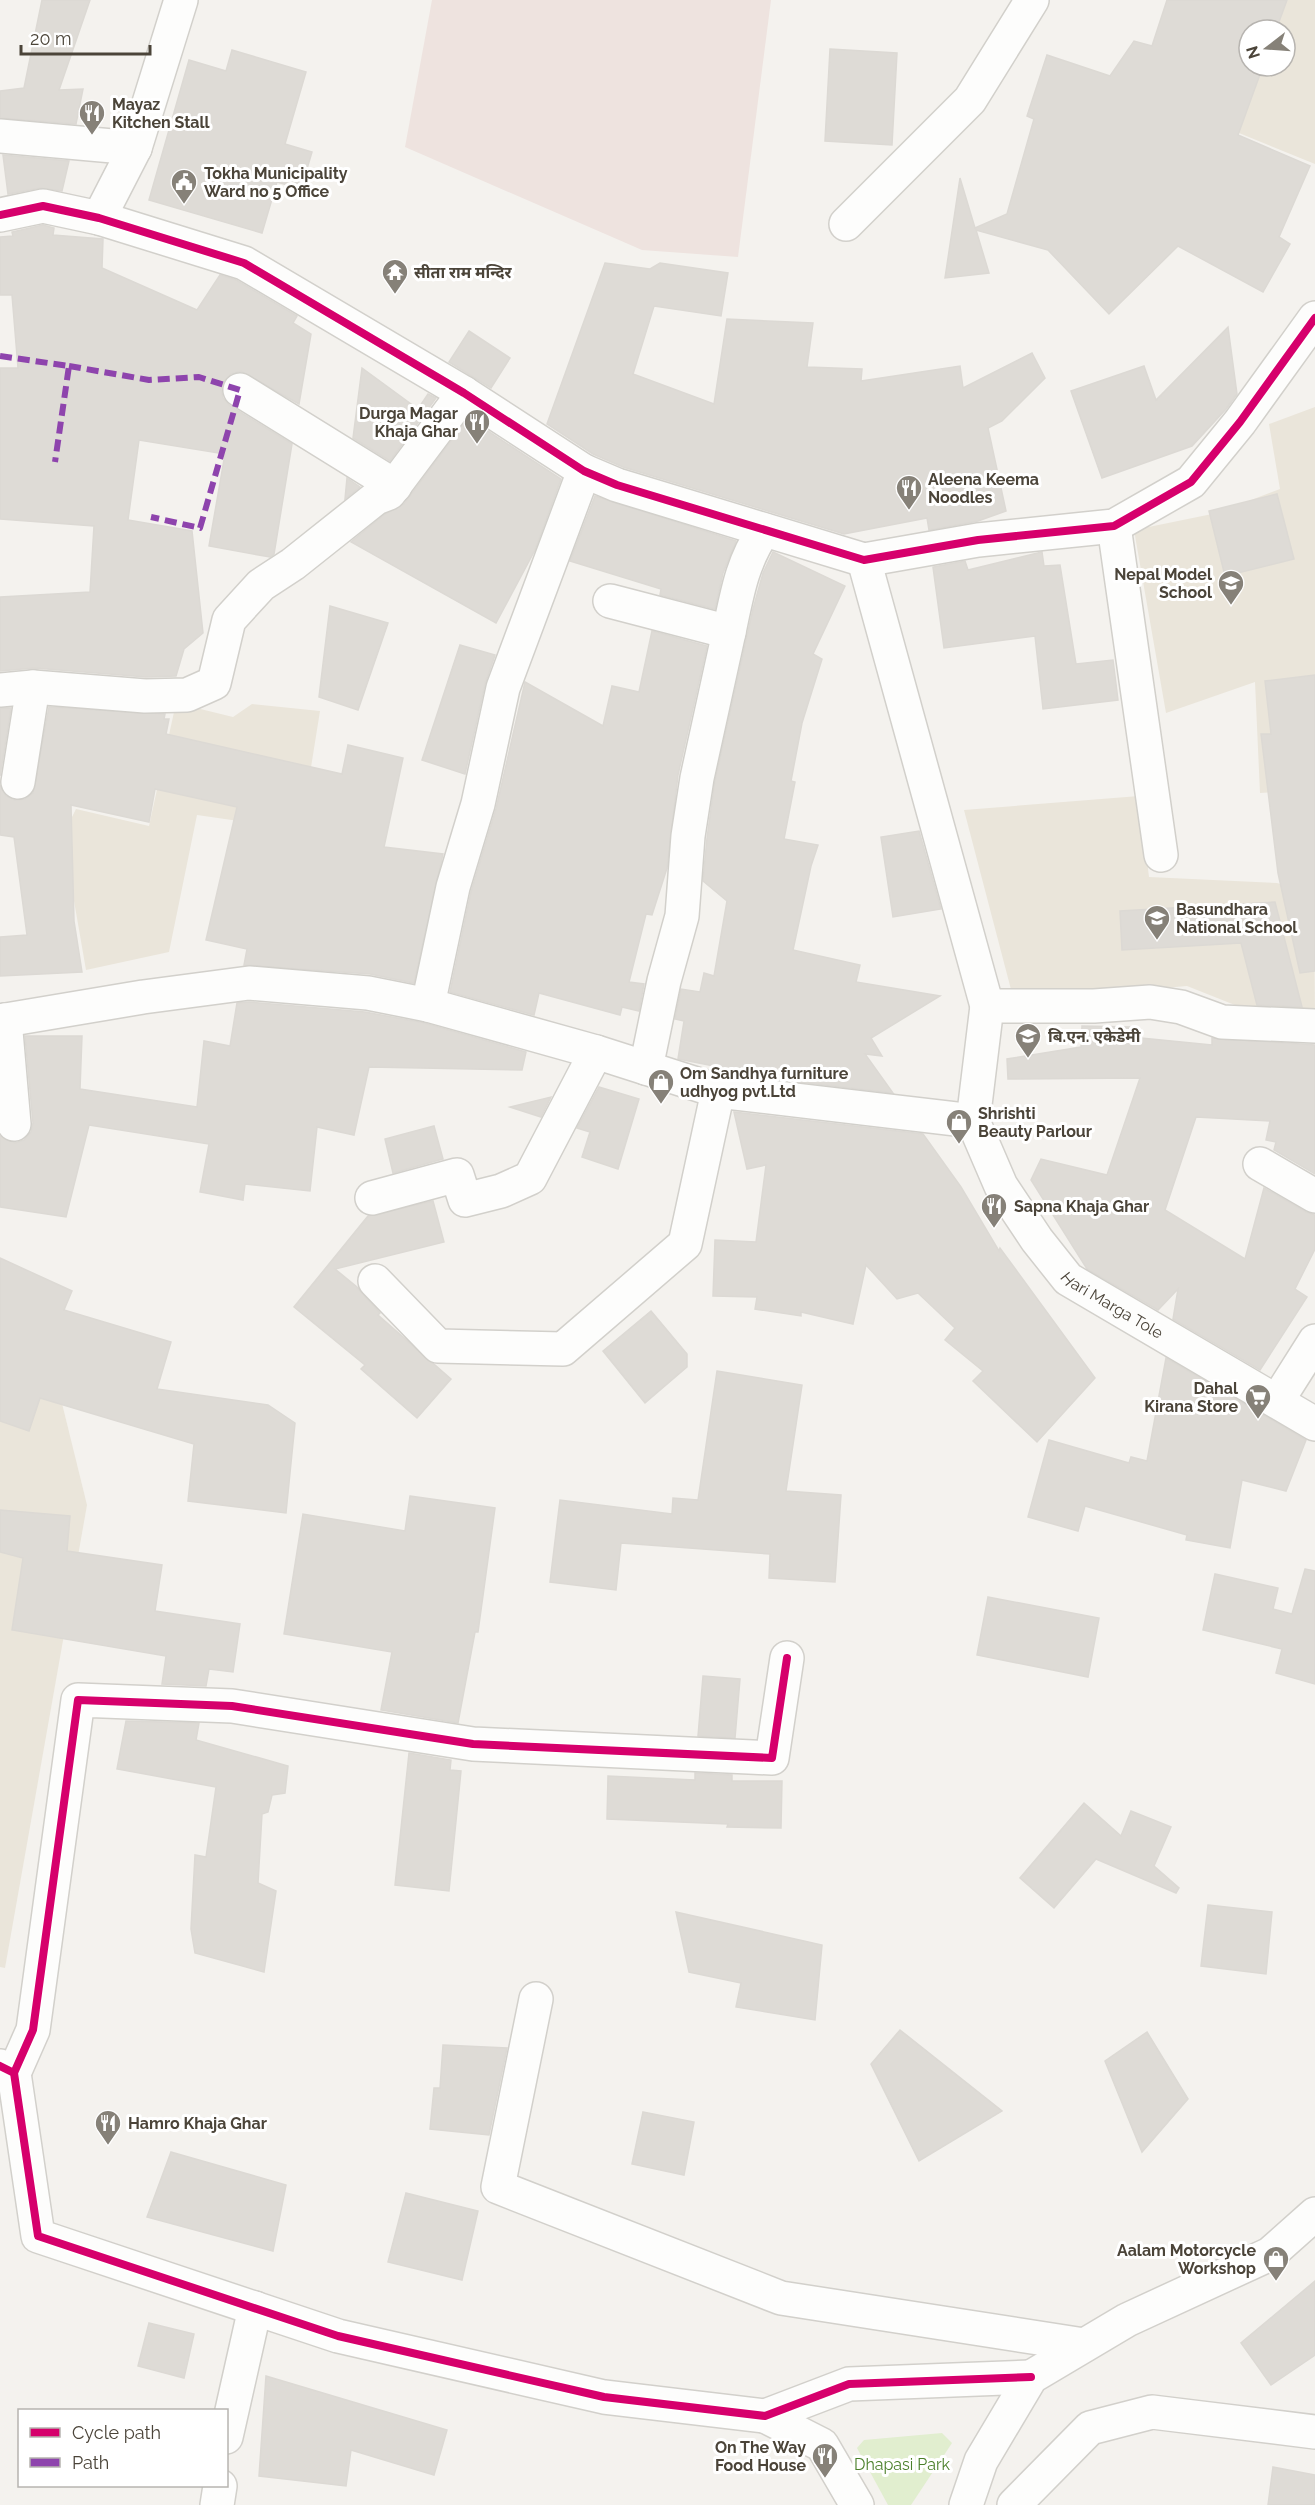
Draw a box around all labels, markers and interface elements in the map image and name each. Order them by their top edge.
scale bar [21,18,150,56]
north arrow [1237,18,1297,78]
text: 20 m [30,28,72,49]
text: N [1242,44,1264,61]
place label: Mayaz Kitchen Stall [112,95,211,132]
restaurant icon: Mayaz Kitchen Stall [77,98,107,136]
place label: Tokha Municipality Ward no 5 Office [204,164,348,201]
public building icon: Tokha Municipality Ward no 5 Office [169,167,199,205]
temple icon: सीता राम मन्दिर [380,257,410,295]
place label: सीता राम मन्दिर [414,263,512,282]
place label: Durga Magar Khaja Ghar [359,404,458,441]
restaurant icon: Durga Magar Khaja Ghar [462,407,492,445]
place label: Aleena Keema Noodles [928,470,1039,507]
restaurant icon: Aleena Keema Noodles [894,473,924,511]
place label: Nepal Model School [1114,565,1213,602]
school or university icon: Nepal Model School [1216,568,1246,606]
place label: Basundhara National School [1176,900,1298,937]
school or university icon: Basundhara National School [1142,903,1172,941]
school or university icon: बि.एन. एकेडेमी [1013,1021,1043,1059]
place label: बि.एन. एकेडेमी [1048,1027,1141,1046]
place label: Om Sandhya furniture udhyog pvt.Ltd [680,1064,849,1101]
shop icon: Om Sandhya furniture udhyog pvt.Ltd [646,1067,676,1105]
place label: Shrishti Beauty Parlour [978,1104,1092,1141]
shop icon: Shrishti Beauty Parlour [944,1107,974,1145]
restaurant icon: Sapna Khaja Ghar [979,1191,1009,1229]
place label: Sapna Khaja Ghar [1014,1197,1149,1216]
street label: Hari Marga Tole [1057,1268,1167,1342]
place label: Dahal Kirana Store [1144,1379,1239,1416]
supermarket icon: Dahal Kirana Store [1243,1382,1273,1420]
restaurant icon: Hamro Khaja Ghar [93,2108,123,2146]
place label: Hamro Khaja Ghar [128,2114,267,2133]
place label: Aalam Motorcycle Workshop [1117,2241,1256,2278]
shop icon: Aalam Motorcycle Workshop [1261,2244,1291,2282]
legend [18,2409,228,2487]
text: Cycle path [72,2422,161,2443]
place label: On The Way Food House [715,2438,806,2475]
restaurant icon: On The Way Food House [810,2441,840,2479]
text: Path [72,2452,109,2473]
park label: Dhapasi Park [854,2455,951,2474]

